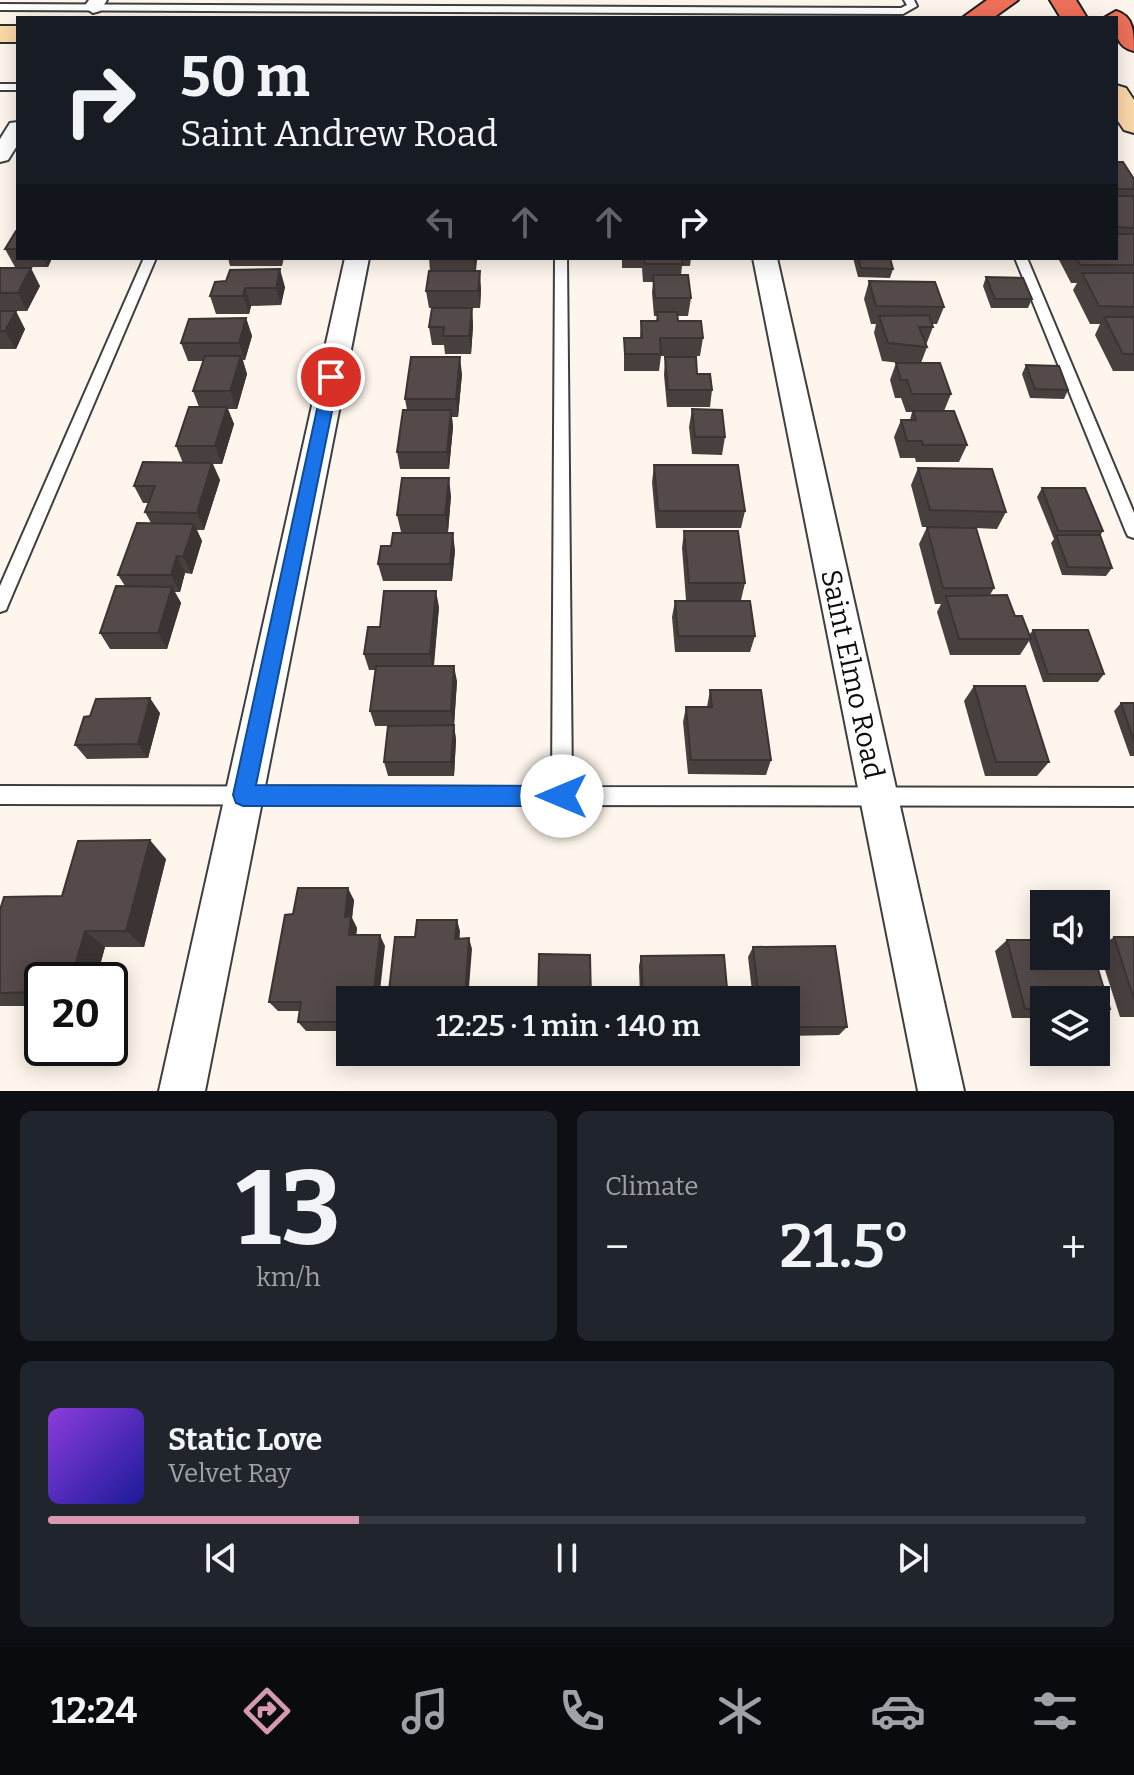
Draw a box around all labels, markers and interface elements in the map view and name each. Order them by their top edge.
text: 50 m [180,44,310,111]
icon: right [48,48,152,152]
text: Saint Andrew Road [180,112,498,156]
icon: left [419,200,463,244]
icon: ahead [503,200,547,244]
icon: ahead [587,200,631,244]
icon: right [671,200,715,244]
pin [297,343,365,411]
icon: arrive [309,355,353,399]
street label: Saint Elmo Road [814,567,891,782]
position arrow [520,754,604,838]
map controls [1030,890,1110,1066]
button: sound [1030,890,1110,970]
speed limit sign: 20 [24,962,128,1066]
button: layers [1030,986,1110,1066]
text: 12:25 · 1 min · 140 m [436,1008,700,1044]
text: 13 [236,1147,341,1272]
text: Climate [605,1171,699,1202]
text: 21.5° [780,1211,911,1283]
text: − [605,1221,629,1274]
text: + [1061,1221,1086,1274]
text: km/h [256,1262,321,1293]
text: Static Love [168,1422,322,1458]
text: Velvet Ray [168,1458,291,1489]
icon: previous [199,1536,243,1580]
icon: pause [545,1536,589,1580]
icon: next [891,1536,935,1580]
icon: directions [239,1683,295,1739]
icon: music [397,1683,453,1739]
icon: phone [554,1683,610,1739]
icon: climate [712,1683,768,1739]
icon: car [870,1683,926,1739]
icon: filters [1027,1683,1083,1739]
text: 12:24 [51,1689,137,1733]

